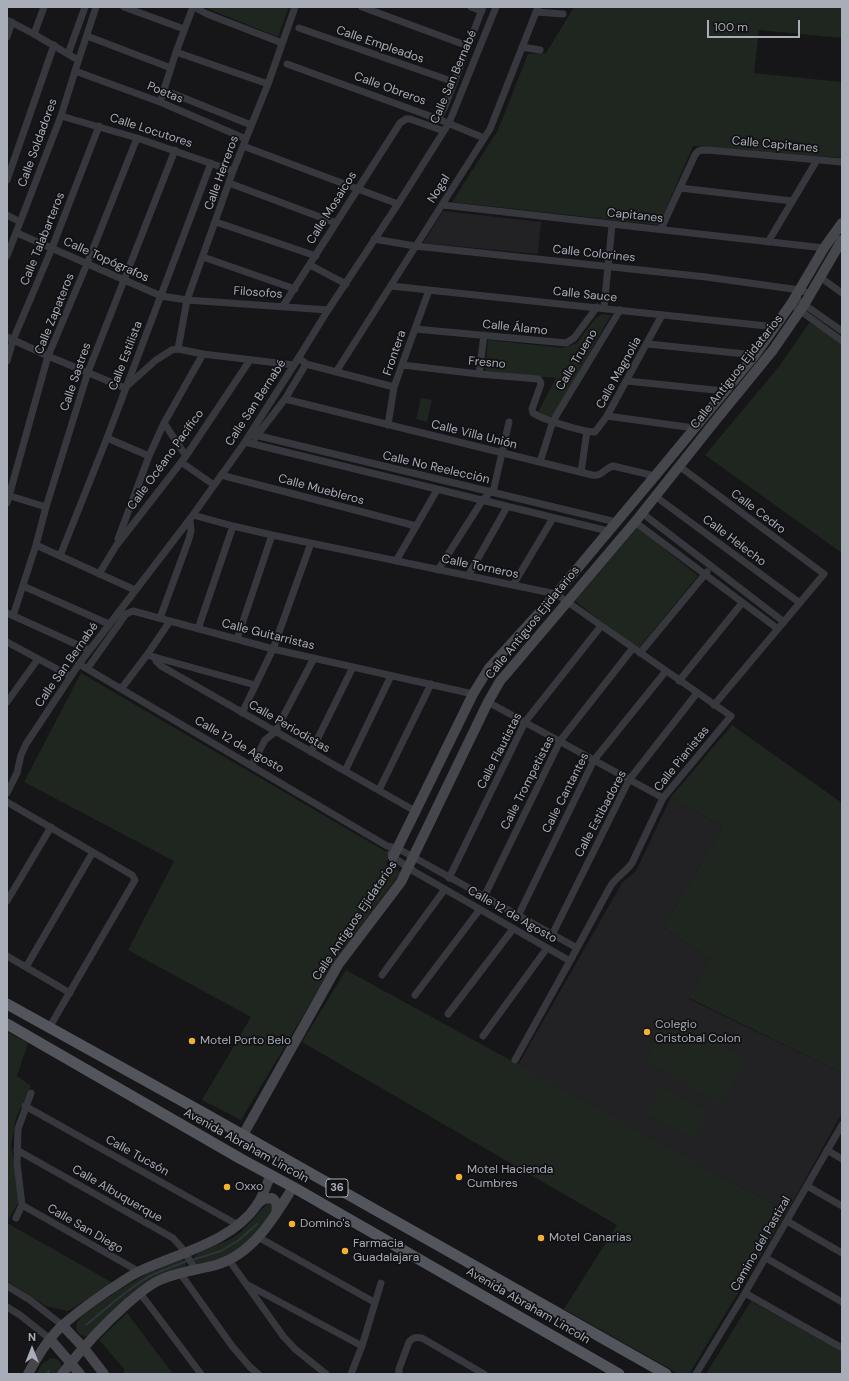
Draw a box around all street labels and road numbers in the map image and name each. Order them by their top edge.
street label: Calle Empleados [334,23,426,67]
street label: Calle San Bernabé [428,28,480,126]
street label: Calle Obreros [352,69,428,109]
street label: Poetas [145,79,185,107]
street label: Calle Soldadores [15,97,61,189]
street label: Calle Locutores [108,111,194,151]
street label: Calle Herreros [202,134,242,212]
street label: Calle Capitanes [731,134,819,156]
street label: Calle Mosaicos [304,169,360,247]
street label: Nogal [425,172,453,206]
street label: Calle Talabarteros [18,190,68,288]
street label: Capitanes [606,206,664,226]
street label: Calle Topógrafos [61,235,151,285]
street label: Calle Colorines [552,242,636,266]
street label: Calle Zapateros [32,271,78,357]
street label: Filosofos [233,284,283,302]
street label: Calle Sauce [552,284,618,306]
street label: Calle Antiguos Ejidatarios [688,312,786,432]
street label: Calle Álamo [482,317,548,339]
street label: Calle Estilista [106,319,146,393]
street label: Calle Trueno [553,327,601,393]
street label: Frontera [381,328,409,378]
street label: Calle Magnolia [593,335,645,411]
street label: Calle Sastres [58,341,94,413]
street label: Fresno [468,354,506,372]
street label: Calle San Bernabé [223,357,289,449]
street label: Calle Océano Pacífico [125,407,207,513]
street label: Calle Villa Unión [430,417,518,453]
street label: Calle No Reelección [381,449,491,487]
street label: Calle Muebleros [276,472,366,508]
street label: Calle Cedro [728,487,788,537]
street label: Calle Helecho [699,512,769,570]
street label: Calle Torneros [440,552,520,582]
street label: Calle Antiguos Ejidatarios [483,564,583,682]
street label: Calle Guitarristas [220,616,316,654]
street label: Calle San Bernabé [32,620,102,710]
street label: Calle Periodistas [246,698,332,756]
street label: Calle Flautistas [475,710,525,792]
street label: Calle 12 de Agosto [192,714,286,776]
street label: Calle Pianistas [651,724,713,794]
street label: Calle Trompetistas [498,734,558,832]
street label: Calle Cantantes [540,751,592,835]
street label: Calle Estibadores [572,768,630,860]
street label: Calle Antiguos Ejidatarios [310,859,400,983]
street label: Calle 12 de Agosto [465,884,559,946]
street label: Avenida Abraham Lincoln [181,1106,311,1186]
street label: Calle Tucsón [103,1133,171,1179]
street label: Calle Albuquerque [69,1162,165,1226]
road number: 36 [326,1179,348,1197]
street label: Camino del Pastizal [728,1194,794,1294]
street label: Calle San Diego [44,1201,126,1257]
street label: Avenida Abraham Lincoln [464,1265,592,1347]

